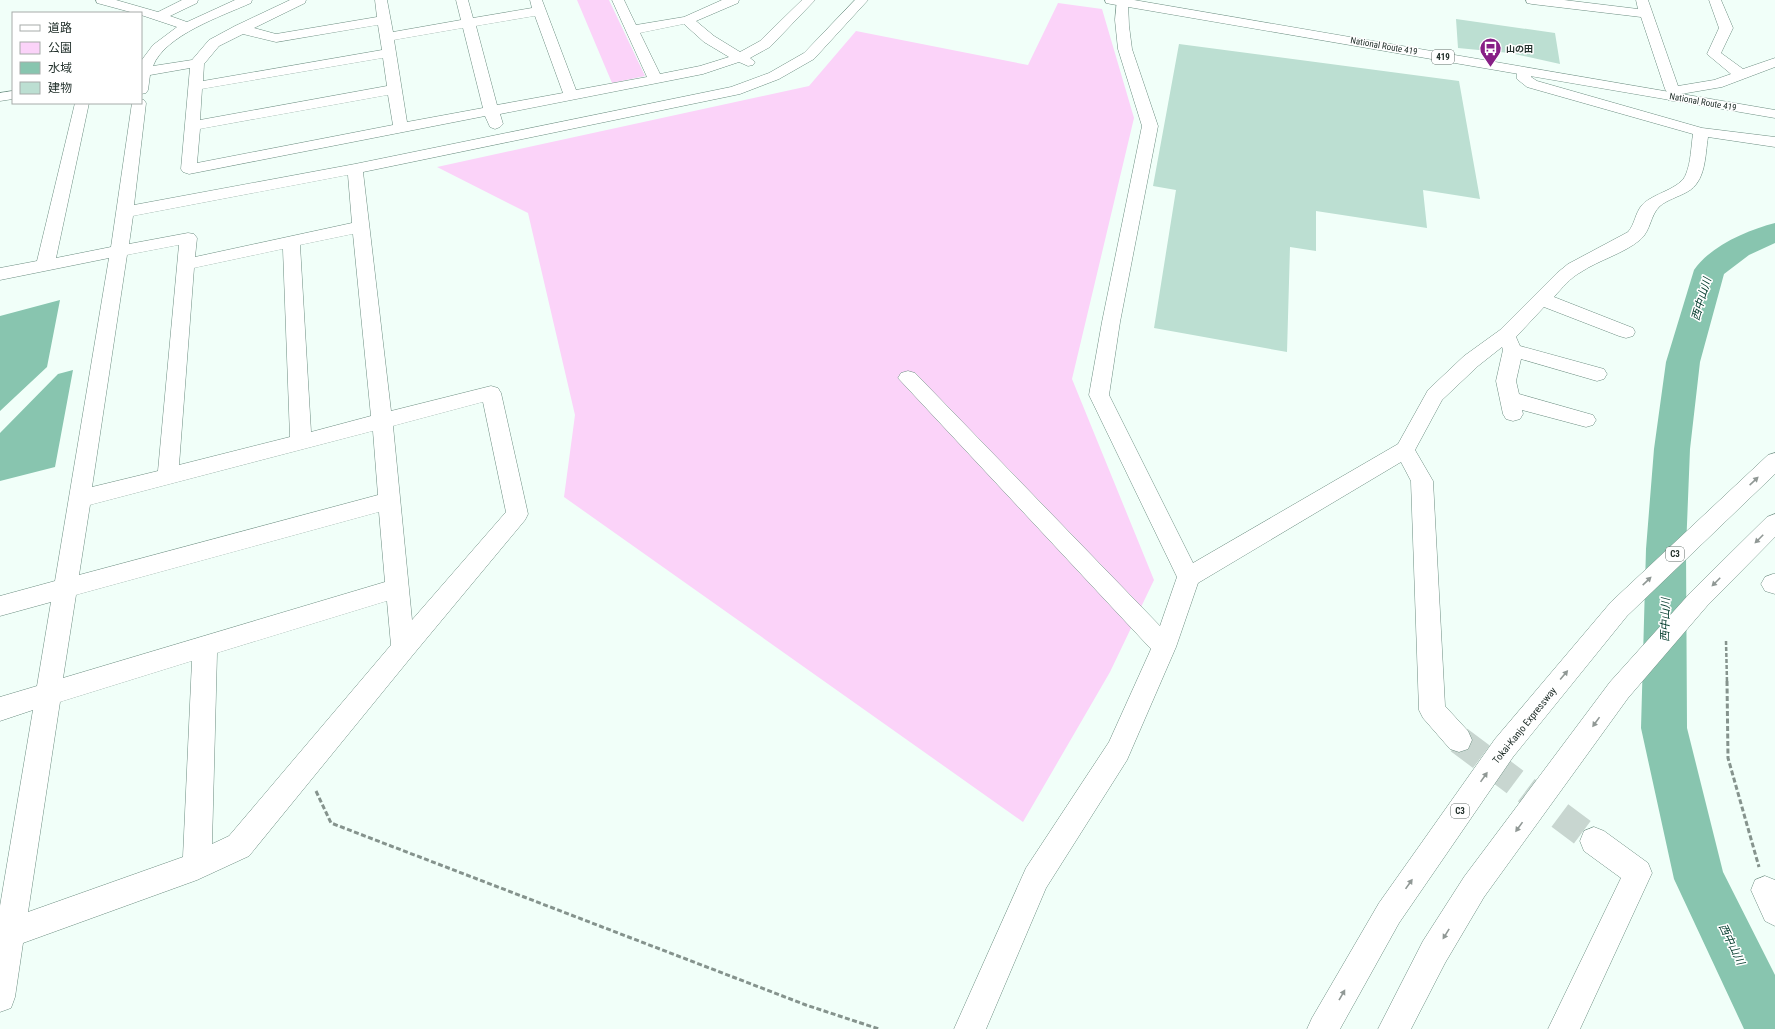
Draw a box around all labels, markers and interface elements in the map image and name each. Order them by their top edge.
legend [12,12,142,104]
text: 道路 [48,21,72,35]
street label: National Route 419 [1350,35,1418,57]
bus stop icon: 山の田 [1478,36,1504,69]
text: 公園 [48,41,72,55]
place label: 山の田 [1506,44,1533,54]
road number: 419 [1432,50,1454,64]
text: 水域 [48,61,72,75]
text: 建物 [48,81,72,95]
street label: National Route 419 [1669,91,1737,113]
water label: 西中山川 [1689,275,1714,322]
one-way arrow [1749,476,1759,486]
one-way arrow [1754,534,1764,544]
road number: C3 [1666,547,1684,561]
one-way arrow [1642,577,1652,586]
one-way arrow [1711,577,1721,587]
water label: 西中山川 [1659,597,1672,642]
one-way arrow [1560,670,1569,681]
street label: Tokai-Kanjo Expressway [1490,685,1559,766]
one-way arrow [1592,716,1600,727]
one-way arrow [1480,772,1488,782]
road number: C3 [1451,804,1469,818]
one-way arrow [1515,821,1523,832]
one-way arrow [1405,879,1413,889]
water label: 西中山川 [1716,922,1747,968]
one-way arrow [1442,928,1449,940]
one-way arrow [1339,989,1346,1001]

